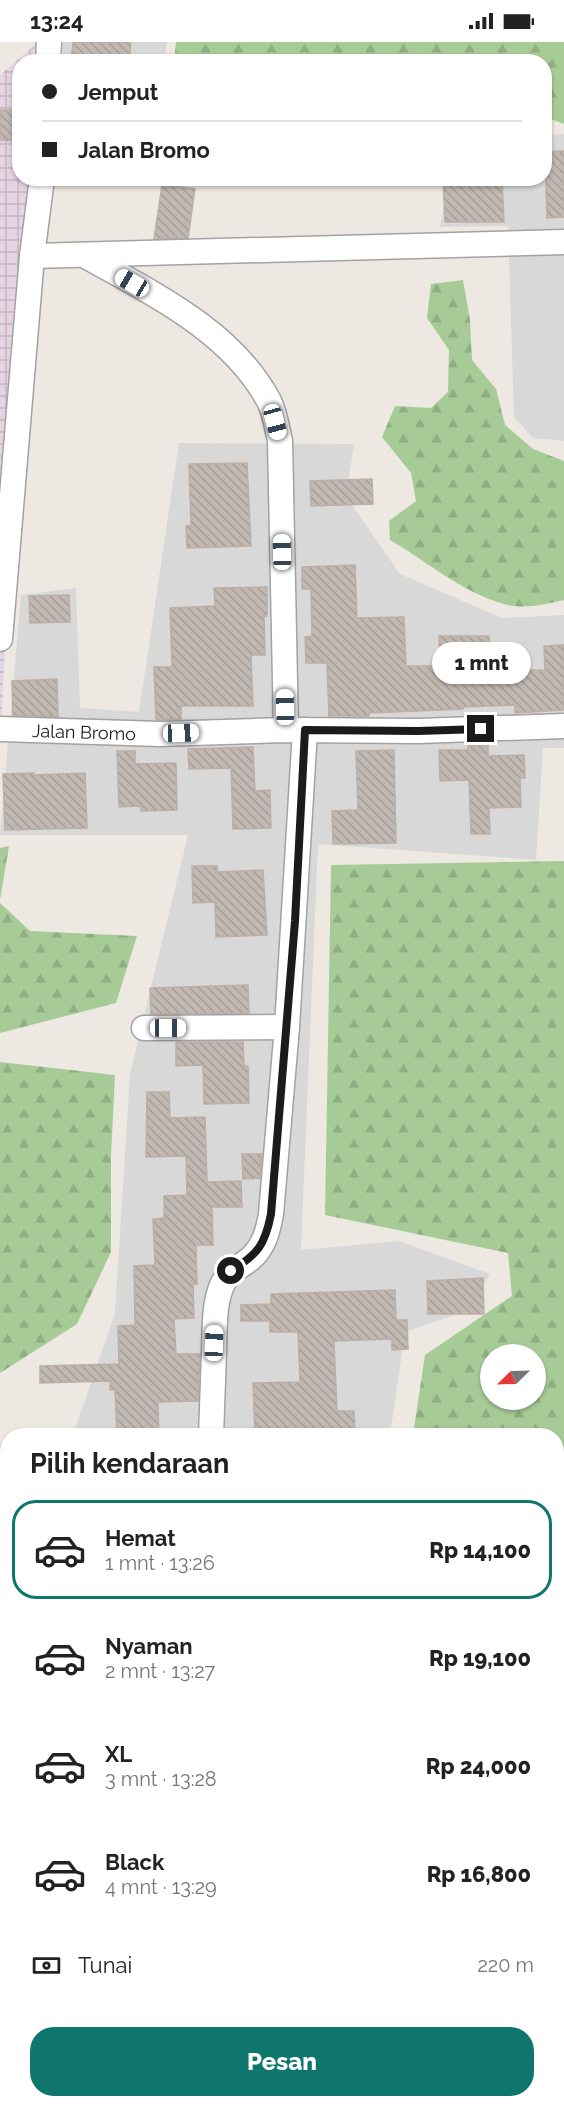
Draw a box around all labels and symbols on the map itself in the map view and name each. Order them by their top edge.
car [112,266,152,300]
car [262,402,288,442]
car [273,534,291,570]
callout: 1 mnt [432,642,530,684]
car [276,689,294,725]
route end [467,715,494,742]
street label: Jalan Bromo [32,720,137,744]
car [163,723,199,743]
car [150,1019,186,1037]
route start [217,1257,244,1284]
car [204,1325,224,1361]
north arrow [480,1344,546,1410]

